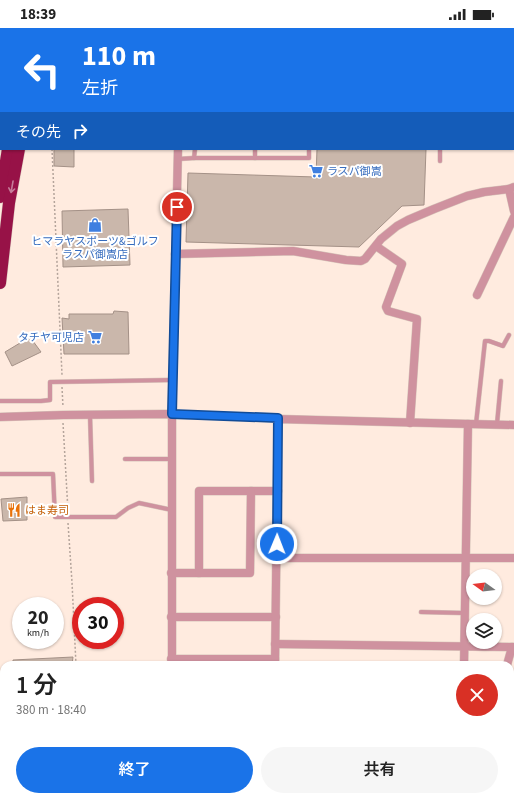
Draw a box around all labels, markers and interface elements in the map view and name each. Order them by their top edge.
text: 18:39 [20,4,56,25]
text: 110 m [82,36,156,76]
icon: left [16,44,68,96]
text: 左折 [82,76,118,101]
icon: right [69,120,91,142]
text: その先 [16,122,61,143]
supermarket icon: ラスパ御嵩 [308,163,324,179]
place label: ラスパ御嵩 [327,164,382,179]
one-way arrow [8,181,16,194]
pin [160,190,194,224]
icon: arrive [166,196,188,218]
shop icon: ヒマラヤスポーツ&ゴルフ ラスパ御嵩店 [87,217,103,233]
place label: ヒマラヤスポーツ&ゴルフ ラスパ御嵩店 [31,234,159,262]
supermarket icon: タチヤ可児店 [87,329,103,345]
place label: タチヤ可児店 [18,330,84,345]
restaurant icon: はま寿司 [6,502,22,518]
place label: はま寿司 [25,503,69,518]
position arrow [256,523,298,565]
north arrow [466,569,502,605]
map controls [466,569,502,649]
speed limit sign: 30 [72,597,124,649]
text: 20 [27,604,49,632]
button: layers [466,613,502,649]
text: km/h [27,626,49,640]
text: 1 分 [16,668,57,703]
button: close [456,674,498,716]
text: 380 m · 18:40 [16,701,86,719]
button: 終了 [16,747,253,793]
button: 共有 [261,747,498,793]

